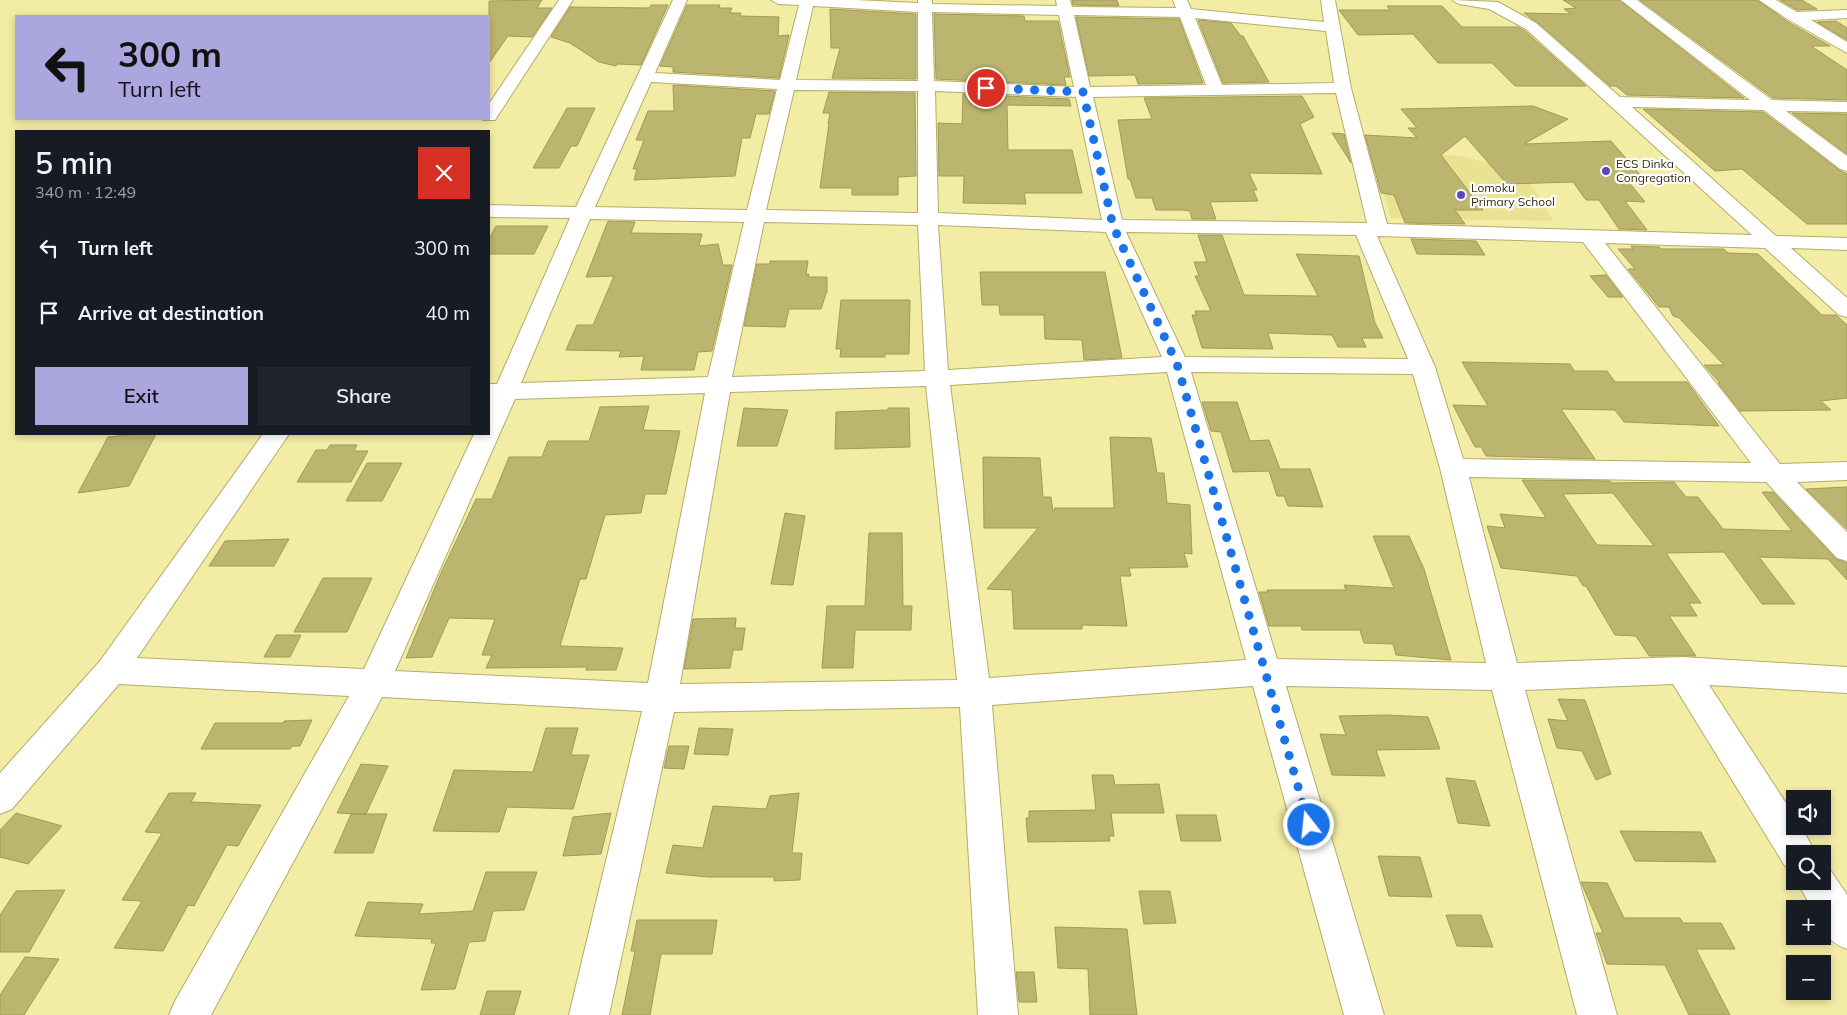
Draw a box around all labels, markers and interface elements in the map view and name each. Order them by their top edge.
text: 300 m [118,32,222,76]
icon: left [35,35,100,100]
pin [965,67,1007,109]
icon: arrive [972,74,1000,102]
text: Turn left [118,75,201,103]
text: 5 min [35,144,113,182]
button: close [418,147,470,199]
place label: ECS Dinka Congregation [1616,156,1691,185]
marker: ECS Dinka Congregation [1600,165,1612,177]
place label: Lomoku Primary School [1471,180,1555,209]
text: 340 m · 12:49 [35,182,136,202]
marker: Lomoku Primary School [1455,189,1467,201]
icon: left [35,234,63,262]
text: Turn left [78,236,153,260]
text: 300 m [414,236,470,260]
icon: arrive [35,299,63,327]
text: Arrive at destination [78,301,264,325]
text: 40 m [426,301,470,325]
button: Exit [35,367,248,425]
button: Share [258,367,470,425]
map controls [1786,790,1831,1000]
button: sound [1786,790,1831,835]
position arrow [1282,798,1334,850]
button: search [1786,845,1831,890]
button: + [1786,900,1831,945]
button: − [1786,955,1831,1000]

